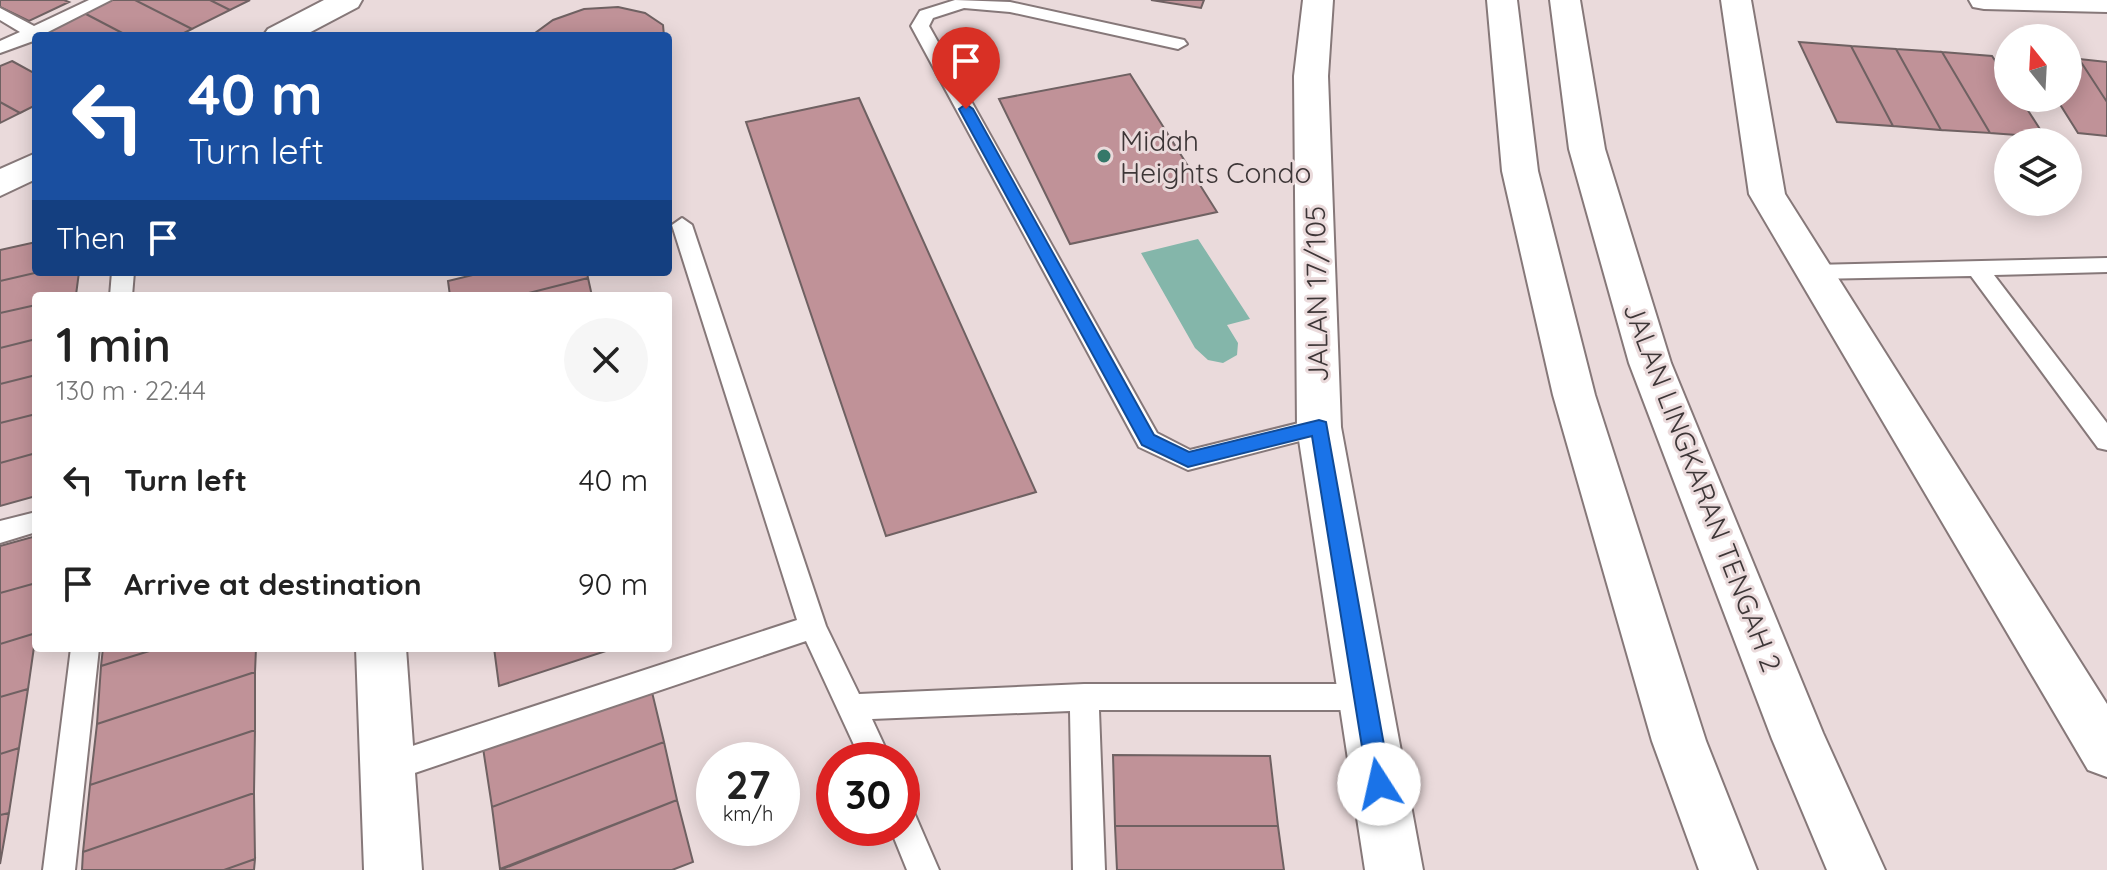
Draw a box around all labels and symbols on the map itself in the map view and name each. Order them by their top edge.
north arrow [1994,24,2082,112]
pin [932,27,1000,109]
place label: Midah Heights Condo [1120,123,1311,190]
marker: Midah Heights Condo [1095,147,1113,165]
street label: JALAN 17/105 [1297,206,1335,382]
street label: JALAN LINGKARAN TENGAH 2 [1616,298,1790,676]
speed limit sign: 30 [816,742,920,846]
position arrow [1337,742,1421,826]

